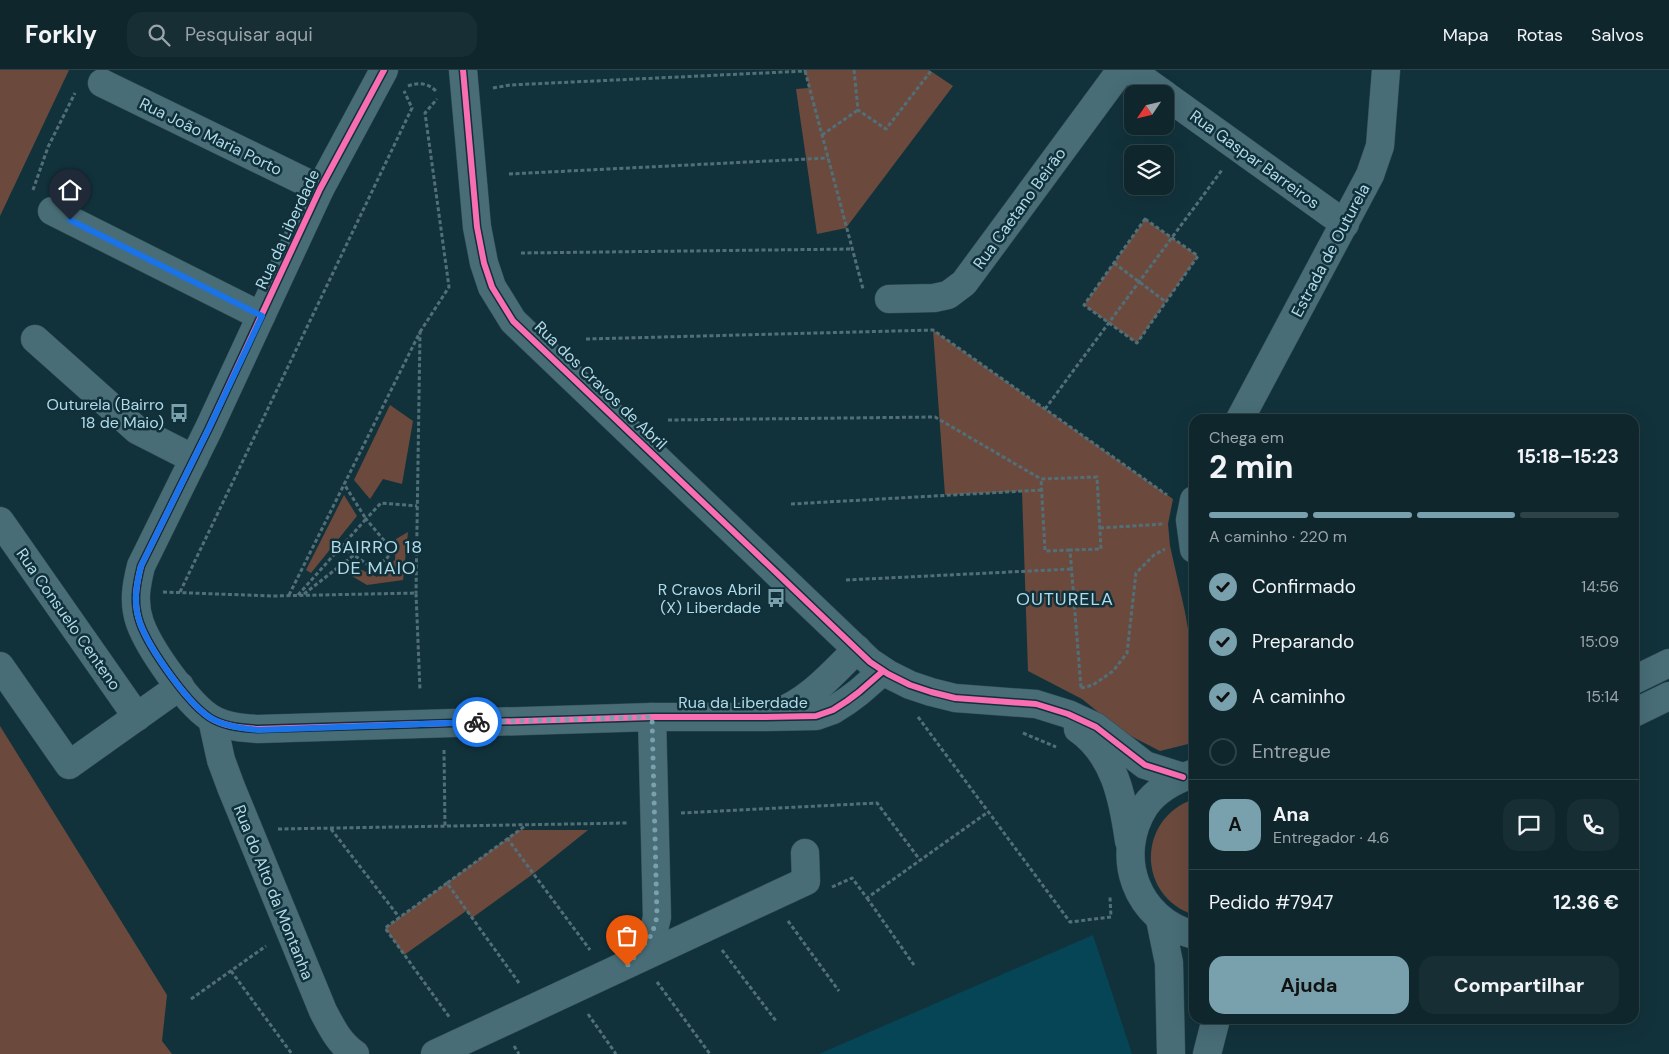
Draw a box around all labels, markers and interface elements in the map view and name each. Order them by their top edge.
search box [127,12,477,57]
text: Forkly [25,19,97,50]
icon: search [145,21,173,49]
text: Pesquisar aqui [185,22,313,47]
text: Mapa [1443,23,1489,47]
text: Rotas [1517,23,1563,47]
text: Salvos [1591,23,1644,47]
north arrow [1124,85,1174,135]
map controls [1124,85,1174,195]
street label: Rua João Maria Porto [136,93,286,180]
street label: Rua Gaspar Barreiros [1186,105,1324,214]
street label: Rua Caetano Beirão [968,143,1071,273]
button: layers [1124,145,1174,195]
street label: Rua da Liberdade [251,166,324,292]
pin [49,169,91,220]
icon: home [56,176,84,204]
street label: Estrada de Outurela [1286,180,1374,320]
street label: Rua dos Cravos de Abril [530,317,671,454]
place label: Outurela (Bairro 18 de Maio) [47,394,164,433]
bus stop icon: Outurela (Bairro 18 de Maio) [168,402,190,424]
text: Chega em [1209,427,1284,448]
text: 15:18–15:23 [1517,444,1619,469]
text: 2 min [1209,446,1294,488]
text: A caminho · 220 m [1209,526,1347,547]
district label: BAIRRO 18 DE MAIO [331,535,423,580]
street label: Rua Consuelo Centeno [12,544,126,695]
icon: check [1209,573,1237,601]
text: Confirmado [1252,574,1356,599]
text: 14:56 [1581,576,1619,597]
place label: R Cravos Abril (X) Liberdade [658,579,761,618]
bus stop icon: R Cravos Abril (X) Liberdade [765,587,787,609]
district label: OUTURELA [1016,587,1114,611]
icon: check [1209,628,1237,656]
text: Preparando [1252,629,1354,654]
text: 15:09 [1580,631,1619,652]
icon: check [1209,683,1237,711]
text: A caminho [1252,684,1345,709]
text: 15:14 [1586,686,1619,707]
street label: Rua da Liberdade [678,692,808,713]
courier [452,697,502,747]
icon: bike [463,708,491,736]
text: Entregue [1252,739,1331,764]
button: chat [1503,799,1555,851]
button: phone [1567,799,1619,851]
street label: Rua do Alto da Montanha [229,802,318,983]
text: Ana [1273,802,1309,827]
text: A [1228,812,1242,837]
text: Entregador · 4.6 [1273,827,1389,848]
text: Pedido #7947 [1209,890,1334,915]
text: 12.36 € [1553,890,1619,915]
pin [606,915,648,966]
icon: bag [613,922,641,950]
button: Ajuda [1209,956,1409,1014]
button: Compartilhar [1419,956,1619,1014]

